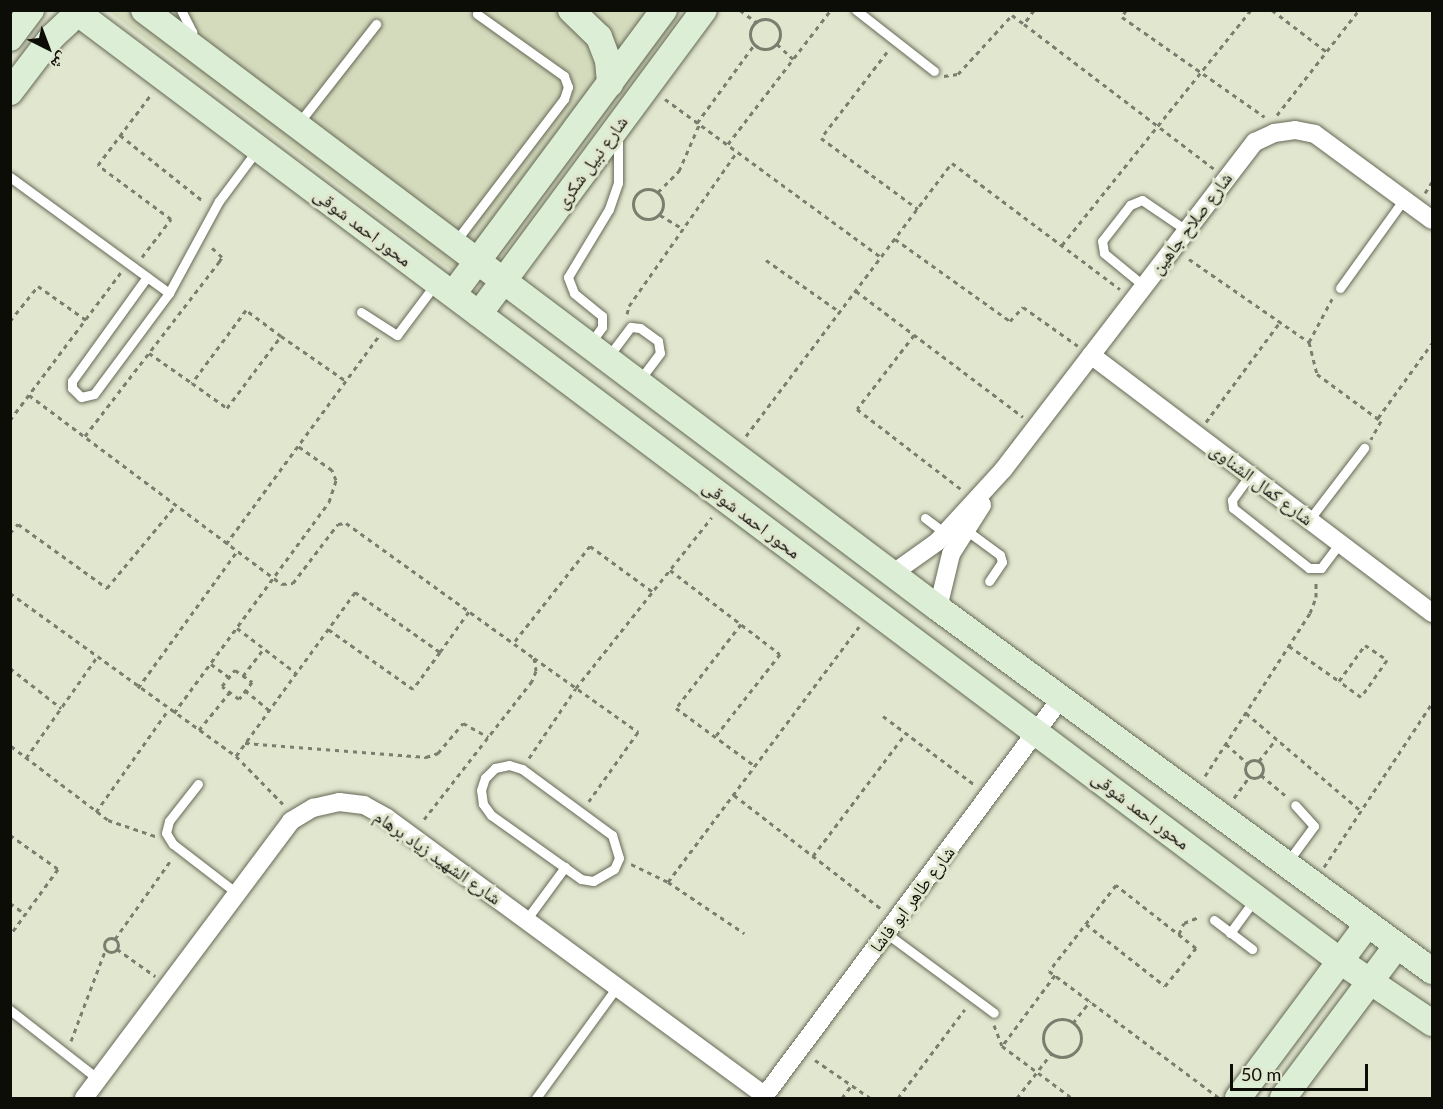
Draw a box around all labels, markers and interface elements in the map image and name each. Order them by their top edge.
north arrow [18,18,78,78]
text: ش [48,49,73,74]
street label: شارع نبيل شكرى [550,111,632,213]
street label: شارع صلاح جاهين [1146,168,1236,278]
street label: محور احمد شوقى [310,183,416,271]
street label: شارع كمال الشناوى [1206,438,1318,530]
street label: محور احمد شوقى [699,475,805,563]
street label: محور احمد شوقى [1088,766,1194,854]
street label: شارع الشهيد زياد برهام [370,805,506,909]
street label: شارع طاهر ابو فاشا [865,842,959,956]
scale bar [1233,1052,1371,1090]
text: 50 m [1241,1063,1281,1085]

